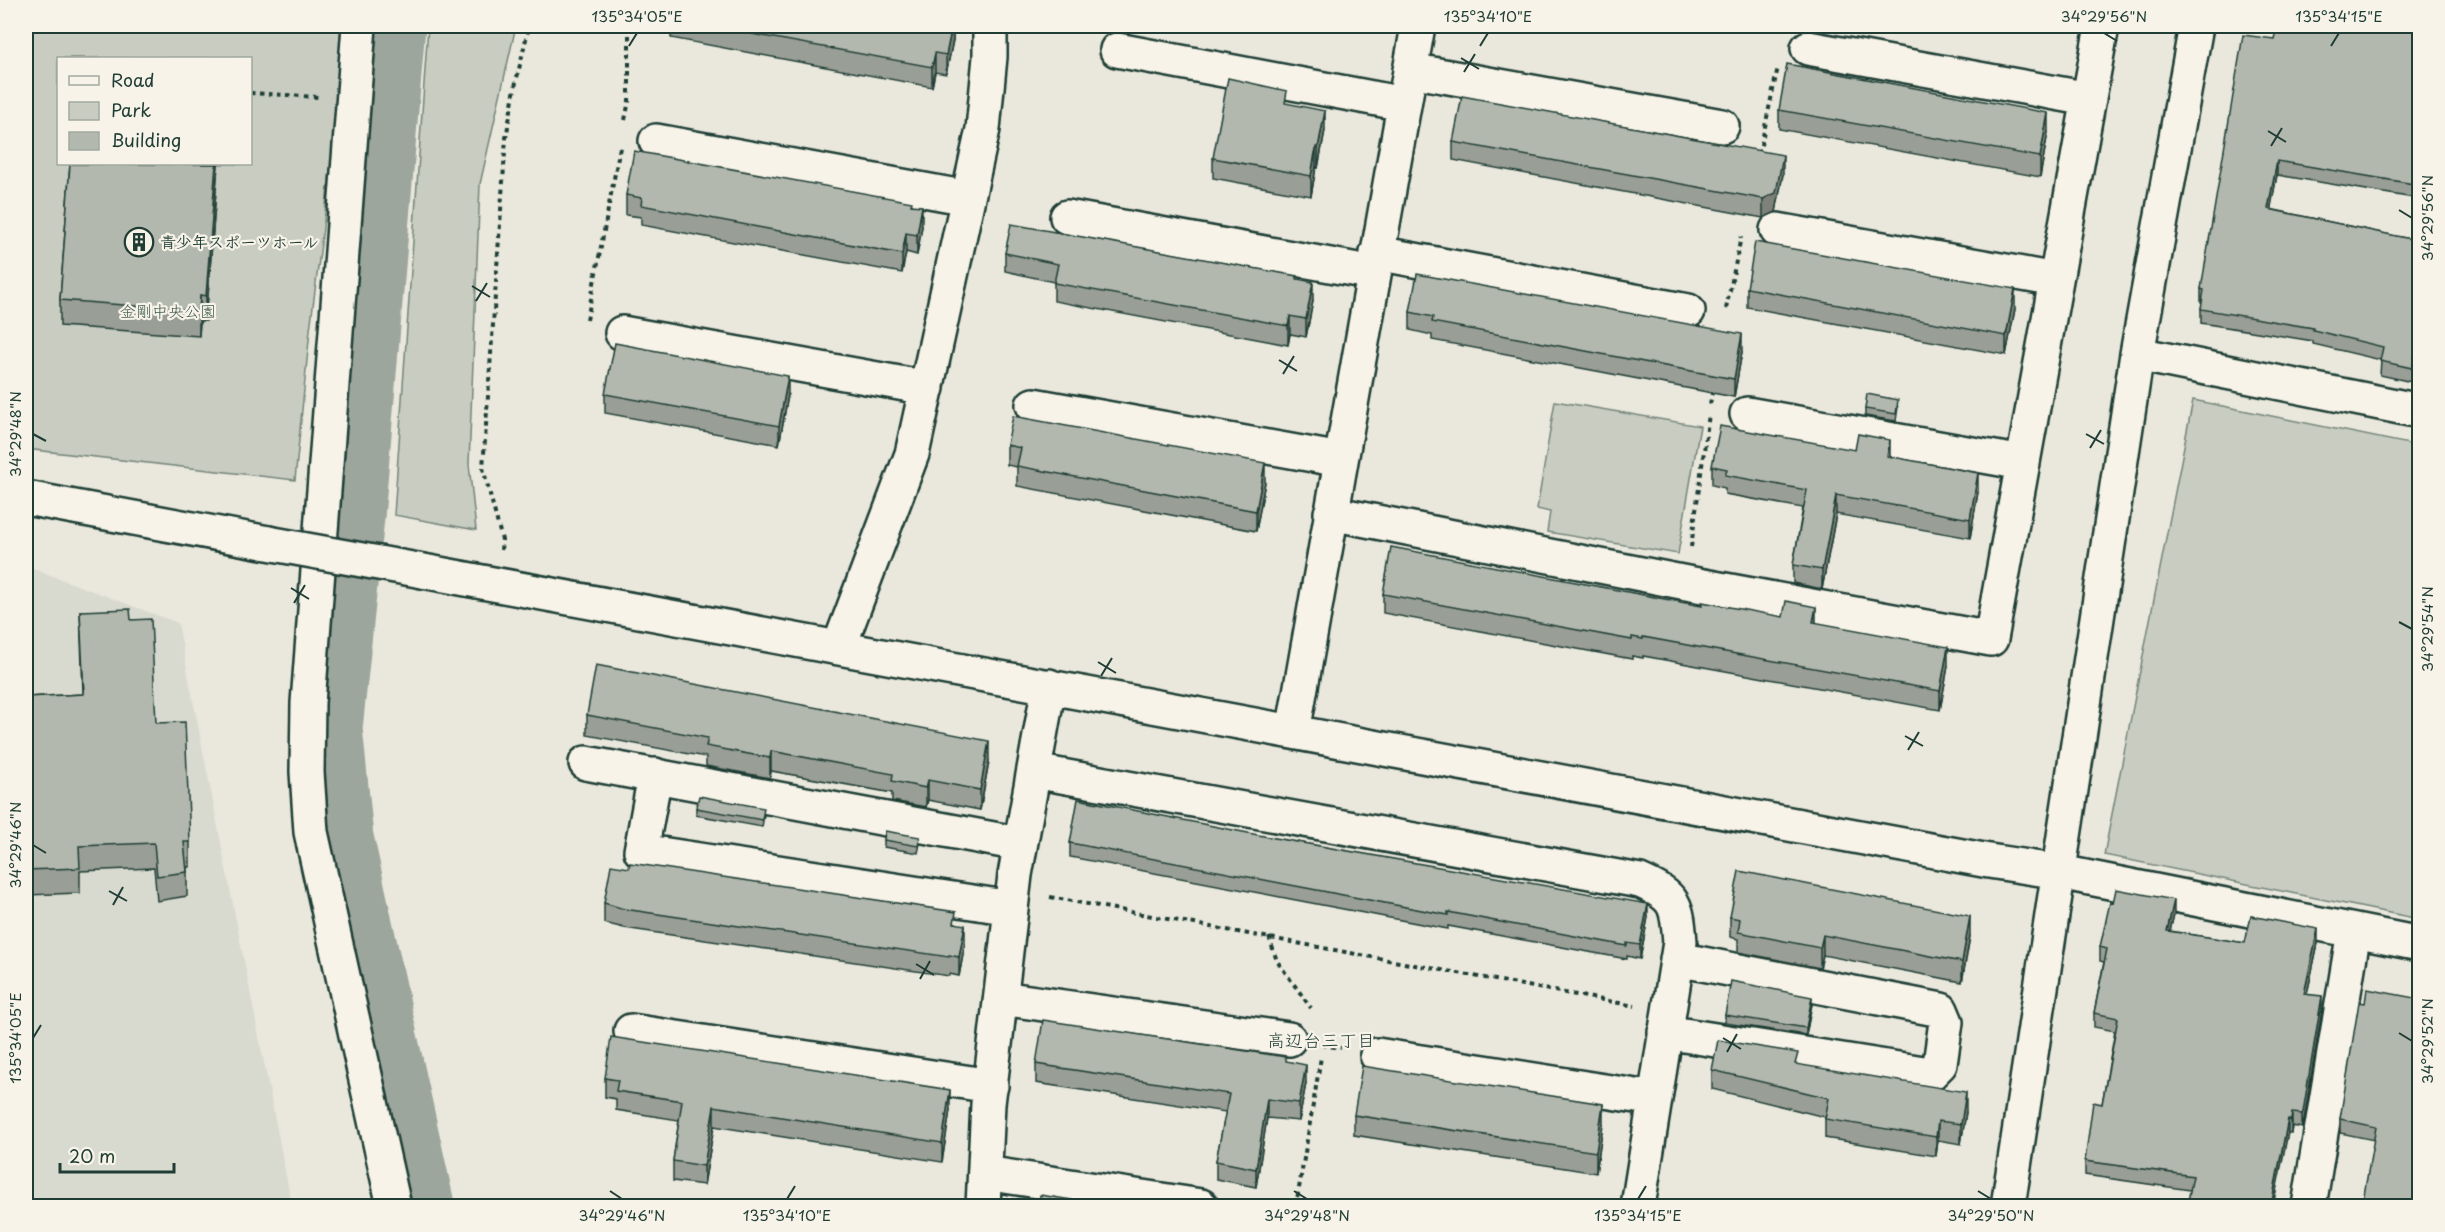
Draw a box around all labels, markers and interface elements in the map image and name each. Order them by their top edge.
text: 135°34'05"E [591,4,683,27]
text: 135°34'10"E [1444,4,1532,27]
text: 34°29'56"N [2061,4,2147,27]
text: 135°34'15"E [2295,4,2383,27]
legend [57,57,252,165]
text: Road [111,66,155,93]
text: Park [111,96,151,123]
text: Building [111,126,181,153]
text: 34°29'56"N [2415,175,2438,261]
building icon: 青少年スポーツホール [123,226,155,258]
place label: 青少年スポーツホール [160,229,319,253]
park label: 金剛中央公園 [120,298,216,322]
text: 34°29'48"N [3,391,26,477]
text: 34°29'54"N [2415,586,2438,672]
text: 34°29'46"N [3,802,26,888]
text: 135°34'05"E [3,992,26,1084]
text: 34°29'52"N [2415,998,2438,1084]
district label: 高辺台三丁目 [1267,1026,1375,1053]
scale bar [60,1136,174,1174]
text: 20 m [69,1142,115,1169]
text: 34°29'46"N [579,1203,665,1226]
text: 135°34'10"E [743,1203,831,1226]
text: 34°29'48"N [1264,1203,1350,1226]
text: 135°34'15"E [1594,1203,1682,1226]
text: 34°29'50"N [1948,1203,2034,1226]

